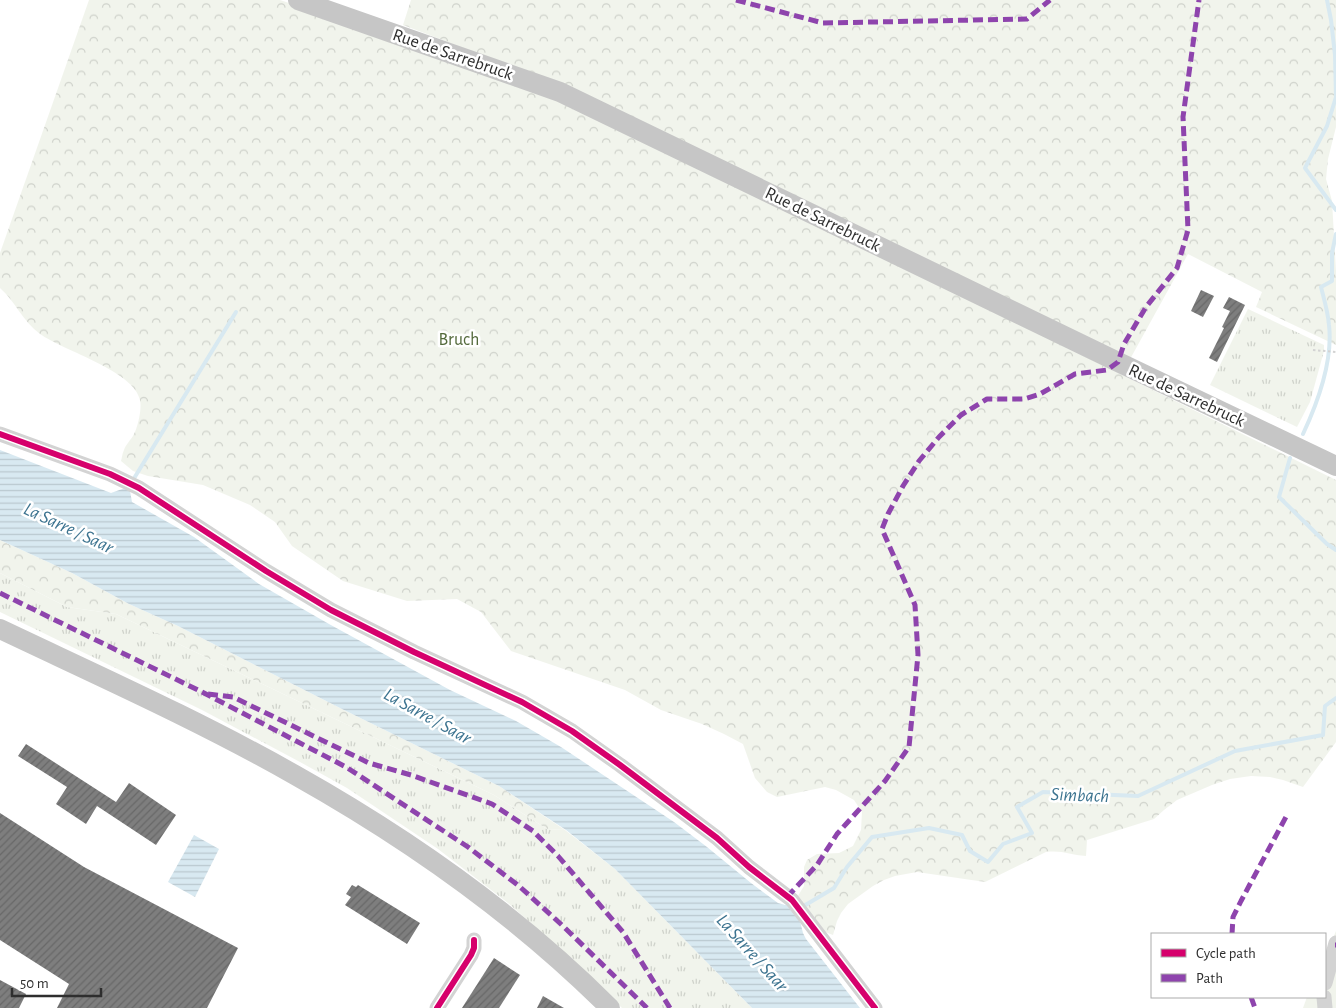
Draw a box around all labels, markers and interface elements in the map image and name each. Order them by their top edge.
street label: Rue de Sarrebruck [390,26,516,84]
street label: Rue de Sarrebruck [762,184,884,256]
park label: Bruch [439,331,479,349]
street label: Rue de Sarrebruck [1126,361,1248,431]
water label: La Sarre / Saar [21,499,117,558]
water label: La Sarre / Saar [380,685,475,748]
water label: Simbach [1050,785,1109,806]
water label: La Sarre / Saar [712,911,792,996]
legend [1151,933,1326,998]
text: Cycle path [1196,946,1256,961]
scale bar [12,966,101,998]
text: Path [1196,971,1223,986]
text: 50 m [20,976,49,991]

